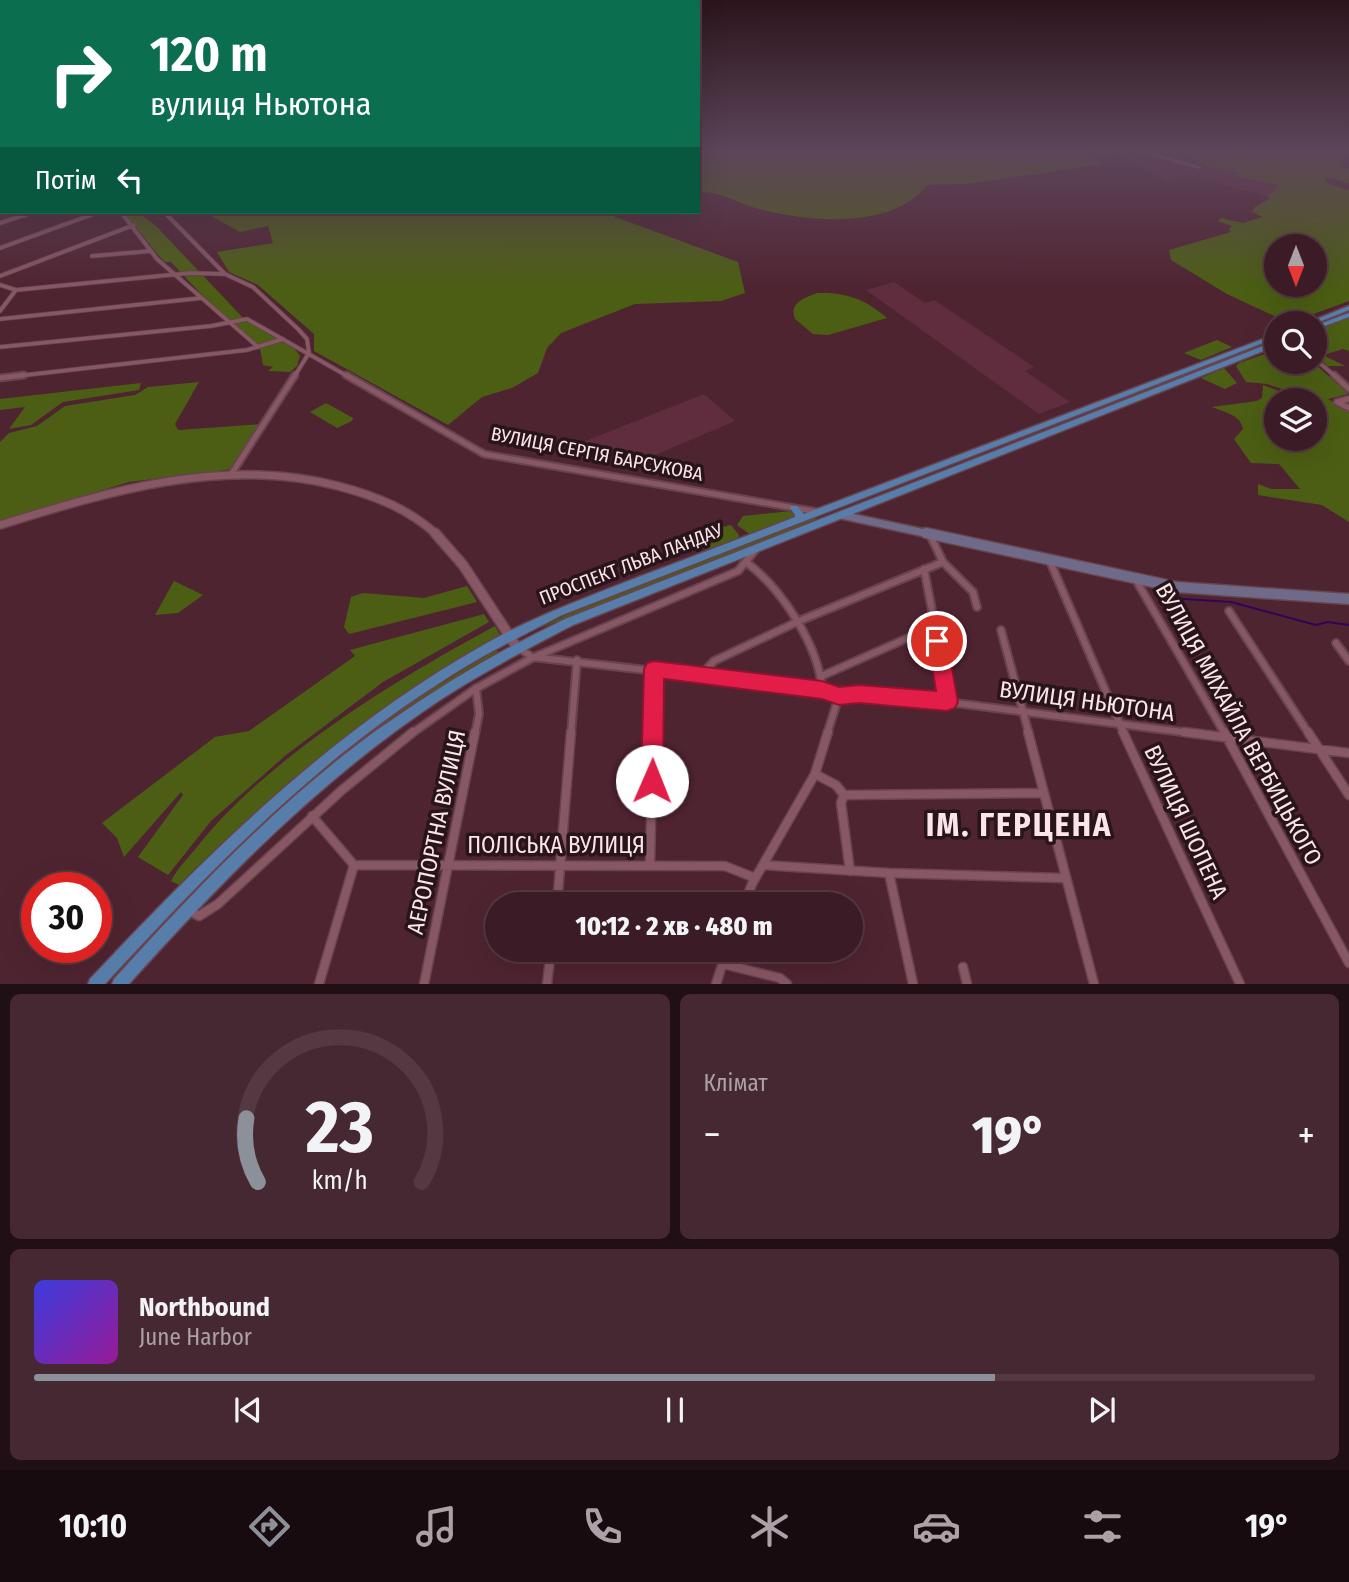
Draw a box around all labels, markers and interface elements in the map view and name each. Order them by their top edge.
text: 120 m [150,25,268,84]
icon: right [35,28,126,119]
text: вулиця Ньютона [150,85,371,123]
icon: left [111,161,149,199]
text: Потім [35,165,97,196]
north arrow [1264,234,1326,298]
map controls [1264,234,1327,451]
button: search [1264,311,1327,374]
button: layers [1264,388,1327,451]
street label: ВУЛИЦЯ СЕРГІЯ БАРСУКОВА [489,422,705,486]
street label: ПРОСПЕКТ ЛЬВА ЛАНДАУ [536,518,727,610]
street label: ВУЛИЦЯ МИХАЙЛА ВЕРБИЦЬКОГО [1150,578,1328,870]
pin [907,611,967,671]
icon: arrive [918,622,956,660]
street label: ВУЛИЦЯ НЬЮТОНА [998,675,1176,727]
street label: АЕРОПОРТНА ВУЛИЦЯ [401,727,471,937]
street label: ВУЛИЦЯ ШОПЕНА [1138,741,1234,903]
position arrow [615,744,689,818]
district label: ІМ. ГЕРЦЕНА [926,806,1112,844]
street label: ПОЛІСЬКА ВУЛИЦЯ [467,831,645,859]
speed limit sign: 30 [21,872,112,963]
text: 10:12 · 2 хв · 480 m [575,911,773,942]
text: Клімат [704,1069,768,1097]
text: 23 [305,1085,374,1172]
text: 19° [972,1104,1046,1167]
text: − [704,1112,721,1158]
text: + [1298,1112,1315,1158]
text: km/h [312,1166,368,1196]
text: Northbound [139,1292,270,1323]
text: June Harbor [139,1323,252,1351]
icon: previous [229,1391,267,1429]
icon: pause [656,1391,694,1429]
icon: next [1083,1391,1121,1429]
icon: directions [245,1502,294,1551]
icon: music [412,1502,461,1551]
icon: phone [578,1502,627,1551]
icon: climate [745,1502,794,1551]
icon: car [912,1502,961,1551]
icon: filters [1078,1502,1127,1551]
text: 10:10 [59,1507,127,1545]
text: 19° [1245,1507,1290,1545]

